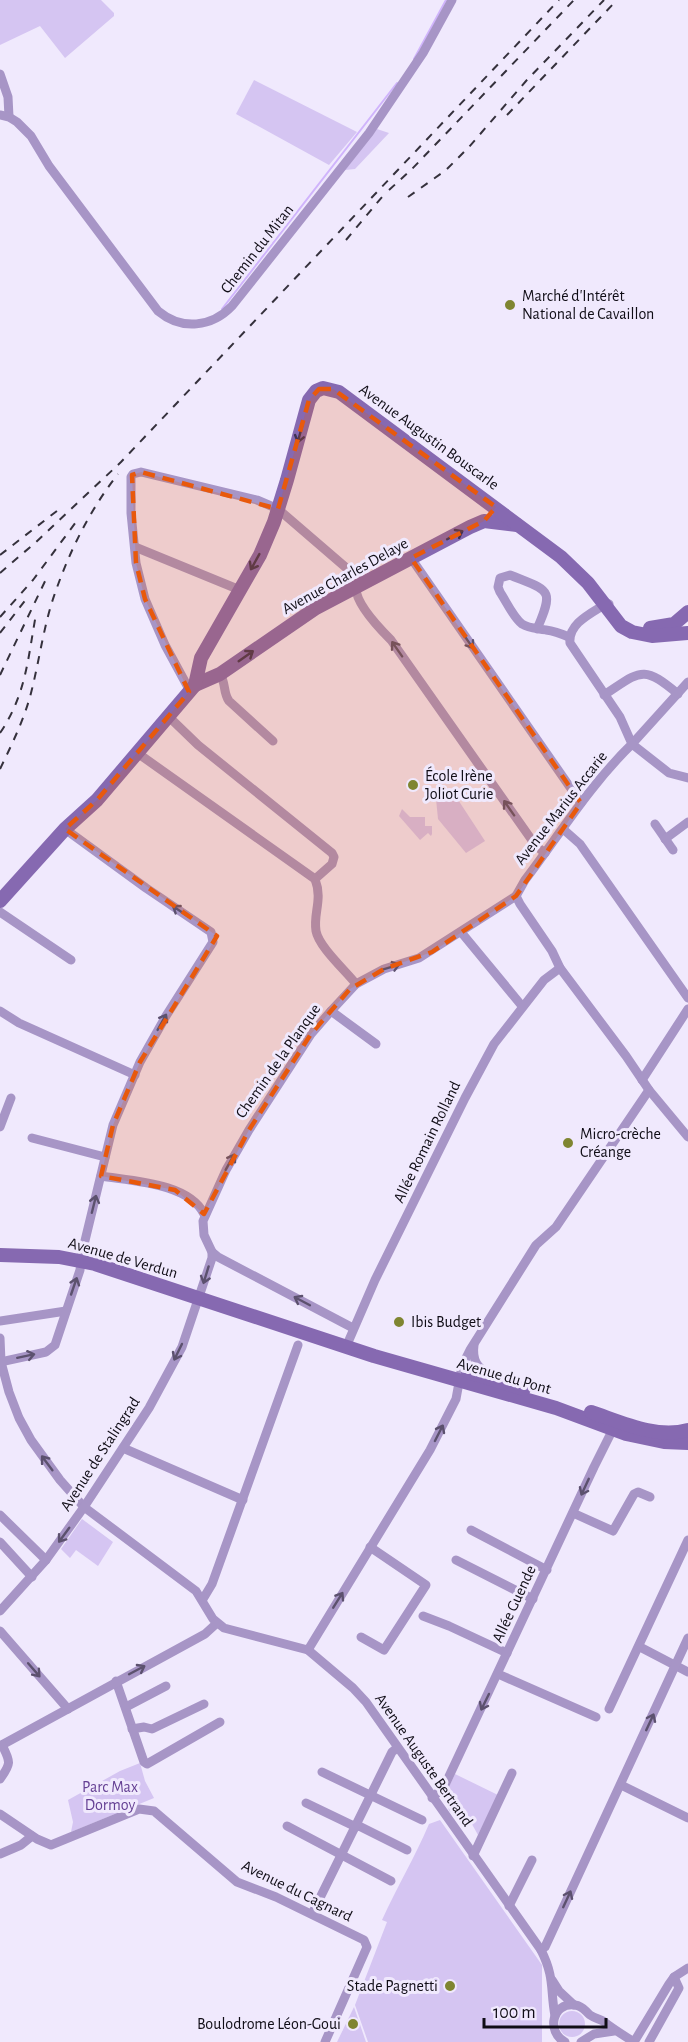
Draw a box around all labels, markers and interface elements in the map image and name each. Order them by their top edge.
street label: Chemin du Mitan [218,202,296,296]
place label: Marché d'Intérêt National de Cavaillon [522,288,654,322]
marker: Marché d'Intérêt National de Cavaillon [503,298,517,312]
street label: Avenue Augustin Bouscarle [356,381,502,493]
one-way arrow [294,424,306,443]
one-way arrow [445,529,463,540]
street label: Avenue Charles Delaye [279,535,411,618]
one-way arrow [249,553,261,570]
one-way arrow [462,632,474,648]
one-way arrow [391,641,403,657]
one-way arrow [237,650,253,662]
street label: Avenue Marius Accarie [512,748,610,868]
place label: École Irène Joliot Curie [425,766,493,802]
marker: École Irène Joliot Curie [406,778,420,792]
one-way arrow [503,800,515,817]
one-way arrow [173,905,189,917]
one-way arrow [381,961,400,972]
street label: Chemin de la Planque [233,1001,323,1121]
one-way arrow [157,1014,168,1032]
street label: Allée Romain Rolland [391,1079,463,1205]
place label: Micro-crèche Créange [580,1126,661,1160]
marker: Micro-crèche Créange [561,1136,575,1150]
one-way arrow [224,1154,236,1171]
one-way arrow [89,1195,100,1214]
street label: Avenue de Verdun [66,1235,180,1281]
one-way arrow [200,1265,211,1284]
one-way arrow [70,1277,81,1296]
one-way arrow [293,1295,311,1306]
place label: Ibis Budget [411,1314,481,1330]
marker: Ibis Budget [392,1315,406,1329]
one-way arrow [172,1343,184,1361]
one-way arrow [16,1350,36,1361]
street label: Avenue du Pont [455,1355,553,1397]
street label: Avenue de Stalingrad [57,1394,143,1514]
one-way arrow [433,1425,445,1443]
one-way arrow [41,1455,53,1471]
one-way arrow [578,1477,590,1495]
one-way arrow [58,1527,70,1543]
street label: Allée Guende [489,1563,539,1645]
one-way arrow [332,1592,344,1609]
one-way arrow [27,1662,41,1677]
one-way arrow [128,1664,145,1676]
street label: Avenue Auguste Bertrand [372,1691,476,1829]
one-way arrow [478,1692,490,1710]
one-way arrow [645,1714,656,1732]
park label: Parc Max Dormoy [82,1779,138,1814]
street label: Avenue du Cagnard [239,1857,355,1925]
one-way arrow [562,1890,574,1908]
place label: Stade Pagnetti [347,1978,438,1994]
marker: Stade Pagnetti [443,1979,457,1993]
scale bar [484,1991,606,2029]
text: 100 m [493,2004,536,2022]
place label: Boulodrome Léon-Goui [197,2016,341,2032]
marker: Boulodrome Léon-Goui [346,2017,360,2031]

